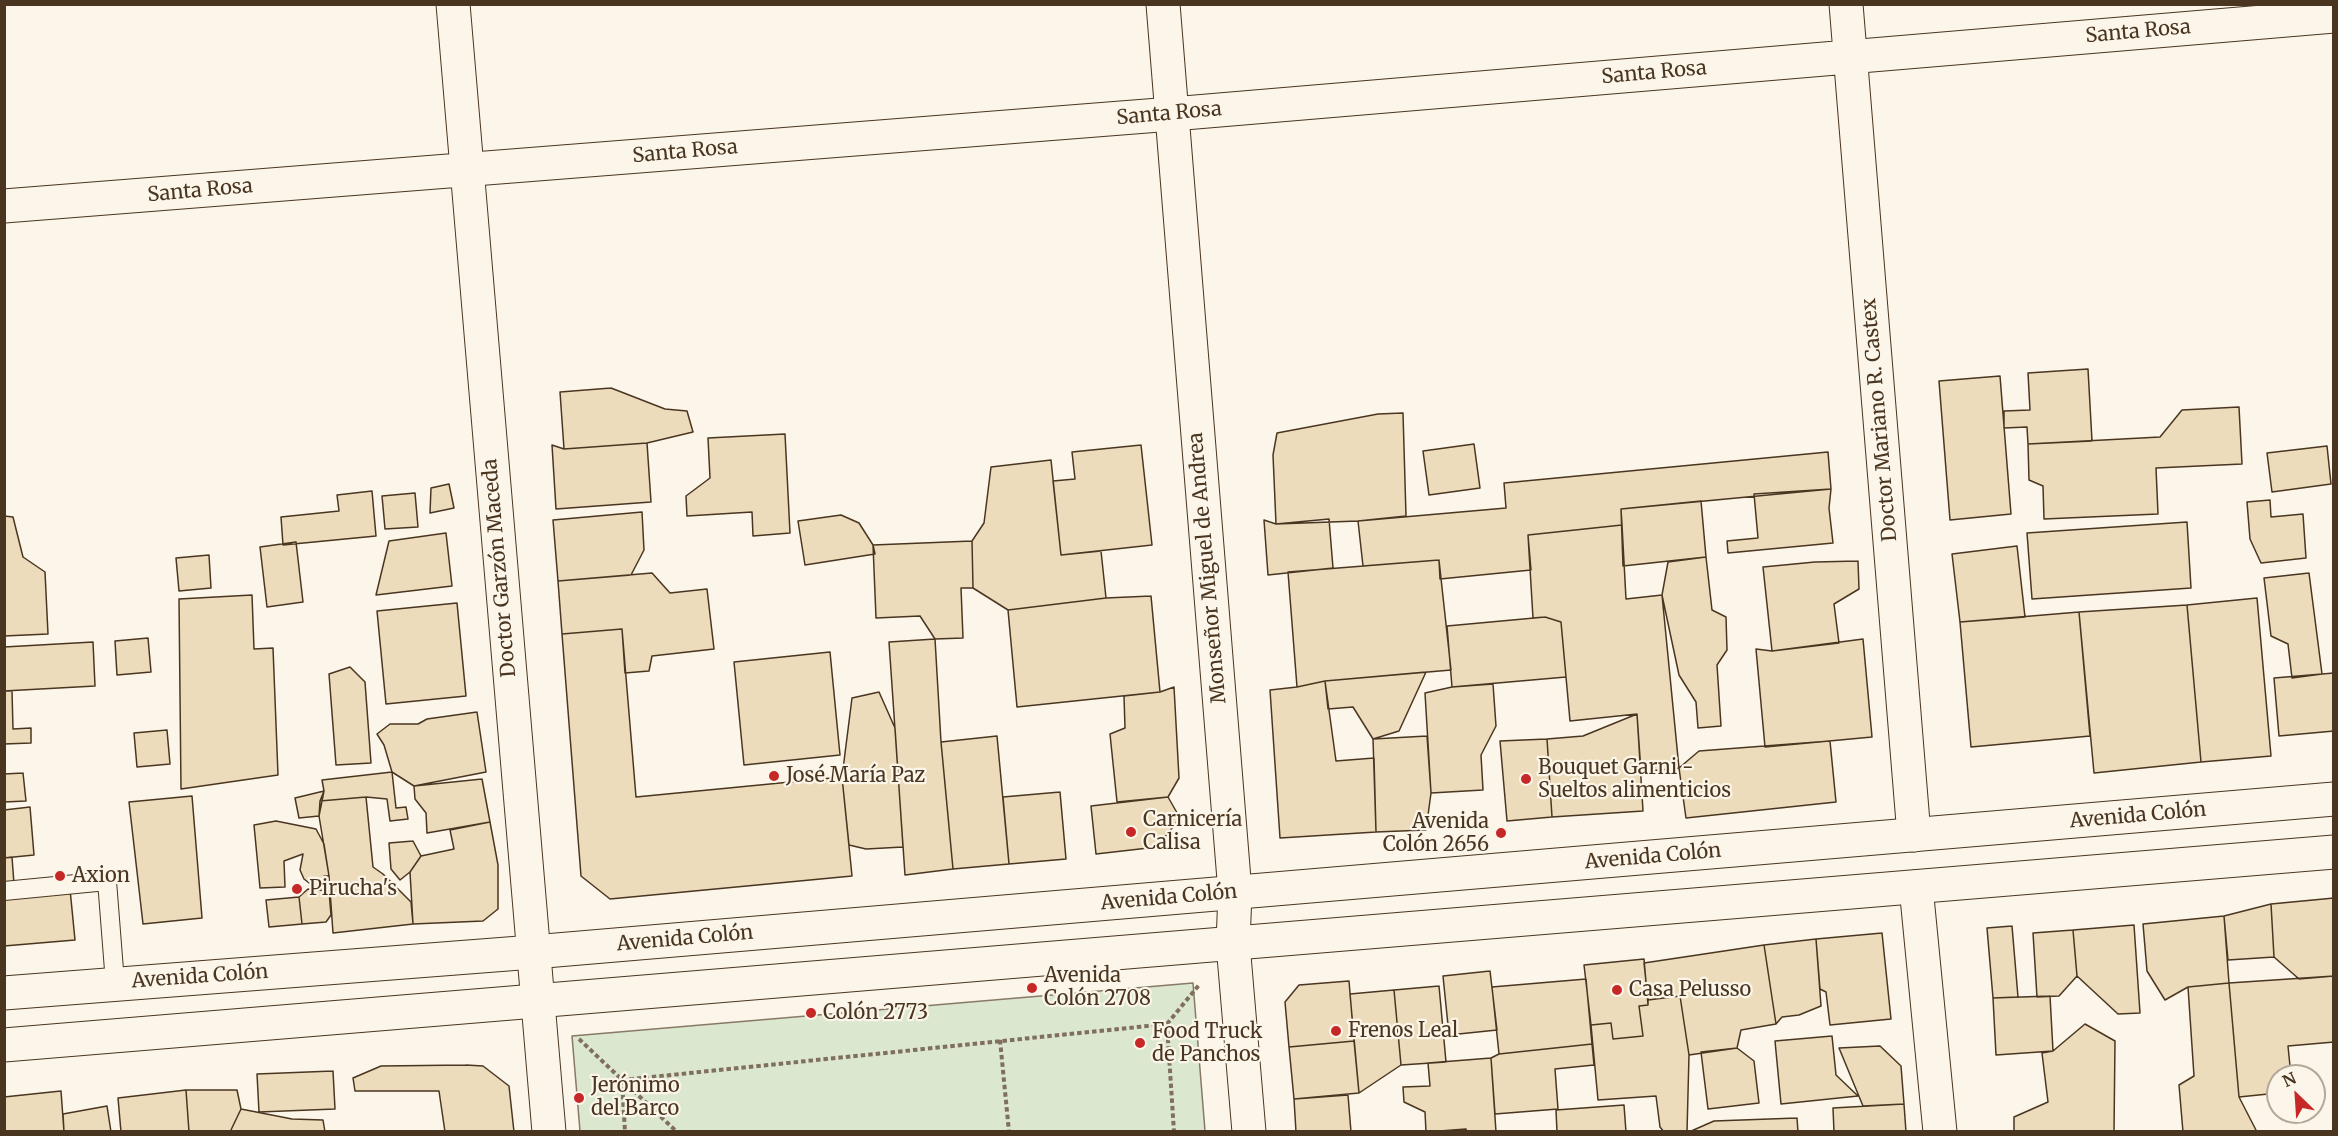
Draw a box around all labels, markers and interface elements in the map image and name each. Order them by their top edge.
street label: Santa Rosa [2084,15,2192,49]
street label: Santa Rosa [1600,56,1708,90]
street label: Santa Rosa [1115,97,1223,131]
street label: Santa Rosa [631,135,739,169]
street label: Santa Rosa [146,174,254,208]
street label: Doctor Mariano R. Castex [1857,297,1903,543]
street label: Monseñor Miguel de Andrea [1184,431,1232,705]
street label: Doctor Garzón Maceda [478,458,522,678]
place label: Bouquet Garni - Sueltos alimenticios [1538,756,1731,803]
place label: José María Paz [786,764,925,788]
marker: José María Paz [767,769,781,783]
marker: Bouquet Garni - Sueltos alimenticios [1519,772,1533,786]
street label: Avenida Colón [2069,798,2207,834]
place label: Carnicería Calisa [1143,808,1242,855]
place label: Avenida Colón 2656 [1383,810,1489,857]
marker: Carnicería Calisa [1124,825,1138,839]
marker: Avenida Colón 2656 [1494,826,1508,840]
street label: Avenida Colón [1584,839,1722,875]
place label: Axion [72,864,130,888]
marker: Axion [53,869,67,883]
place label: Pirucha's [309,877,397,901]
street label: Avenida Colón [1100,880,1238,916]
marker: Pirucha's [290,882,304,896]
street label: Avenida Colón [616,921,754,957]
street label: Avenida Colón [131,960,269,994]
place label: Avenida Colón 2708 [1044,964,1151,1011]
place label: Casa Pelusso [1629,978,1751,1002]
marker: Avenida Colón 2708 [1025,981,1039,995]
marker: Casa Pelusso [1610,983,1624,997]
place label: Colón 2773 [823,1001,928,1025]
marker: Colón 2773 [804,1006,818,1020]
place label: Frenos Leal [1348,1019,1458,1043]
place label: Food Truck de Panchos [1152,1020,1262,1067]
marker: Frenos Leal [1329,1024,1343,1038]
marker: Food Truck de Panchos [1133,1036,1147,1050]
north arrow [2266,1064,2326,1124]
text: N [2279,1068,2299,1091]
place label: Jerónimo del Barco [591,1074,680,1121]
marker: Jerónimo del Barco [572,1091,586,1105]

